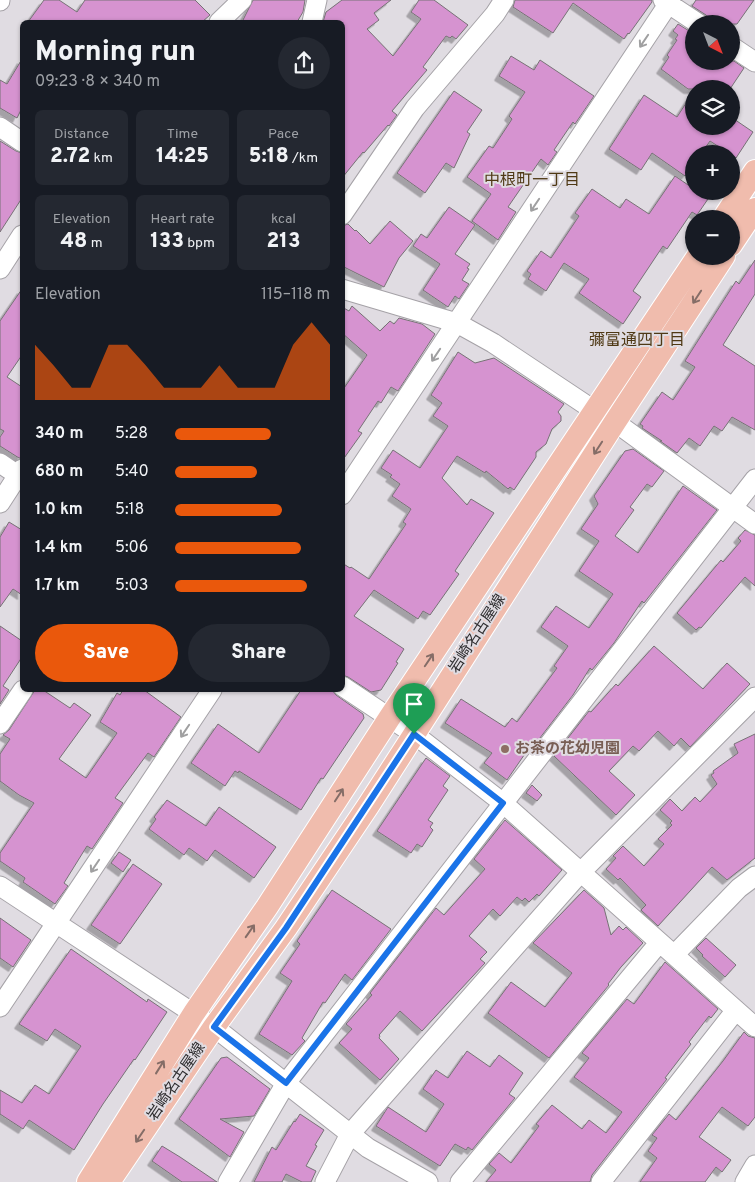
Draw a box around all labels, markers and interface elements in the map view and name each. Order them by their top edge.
north arrow [685,15,740,70]
map controls [685,15,740,265]
one-way arrow [639,33,649,47]
text: Morning run [35,35,196,71]
button: share [278,37,330,89]
text: 09:23 · 8 × 340 m [35,72,160,92]
button: layers [685,80,740,135]
text: Distance [54,126,109,143]
text: Time [167,126,198,143]
text: Pace [268,126,299,143]
text: 2.72 [50,143,90,170]
text: 14:25 [156,143,209,170]
text: 5:18 [249,143,289,170]
button: + [685,145,740,200]
text: km [90,150,113,167]
text: /km [289,150,318,167]
district label: 中根町一丁目 [484,171,580,191]
one-way arrow [530,198,540,212]
button: − [685,210,740,265]
text: Elevation [53,211,110,228]
text: Heart rate [150,211,215,228]
text: kcal [271,211,296,228]
text: 48 [60,228,87,255]
text: 133 [150,228,184,255]
text: 213 [267,228,301,255]
text: m [87,235,103,252]
text: bpm [184,235,215,252]
text: Elevation [35,285,101,305]
text: 115–118 m [261,285,330,305]
one-way arrow [692,290,702,304]
district label: 彌富通四丁目 [589,331,685,351]
one-way arrow [431,348,441,362]
text: 340 m [35,424,83,444]
text: 5:28 [115,424,148,444]
one-way arrow [593,440,603,454]
text: 680 m [35,462,83,482]
text: 5:40 [115,462,149,482]
text: 1.0 km [35,500,83,520]
text: 5:18 [115,500,144,520]
text: 1.4 km [35,538,83,558]
text: 5:06 [115,538,148,558]
text: 1.7 km [35,576,80,596]
text: 5:03 [115,576,148,596]
street label: 岩崎名古屋線 [446,591,510,677]
button: Save [35,624,178,682]
button: Share [188,624,330,682]
one-way arrow [424,653,434,667]
pin [393,683,435,734]
icon: arrive [400,690,428,718]
one-way arrow [180,723,190,737]
place label: お茶の花幼児園 [515,740,620,759]
marker: お茶の花幼児園 [499,743,511,755]
one-way arrow [335,789,345,803]
one-way arrow [90,858,100,872]
one-way arrow [245,924,255,938]
street label: 岩崎名古屋線 [144,1039,210,1125]
one-way arrow [156,1060,166,1074]
one-way arrow [135,1129,145,1143]

